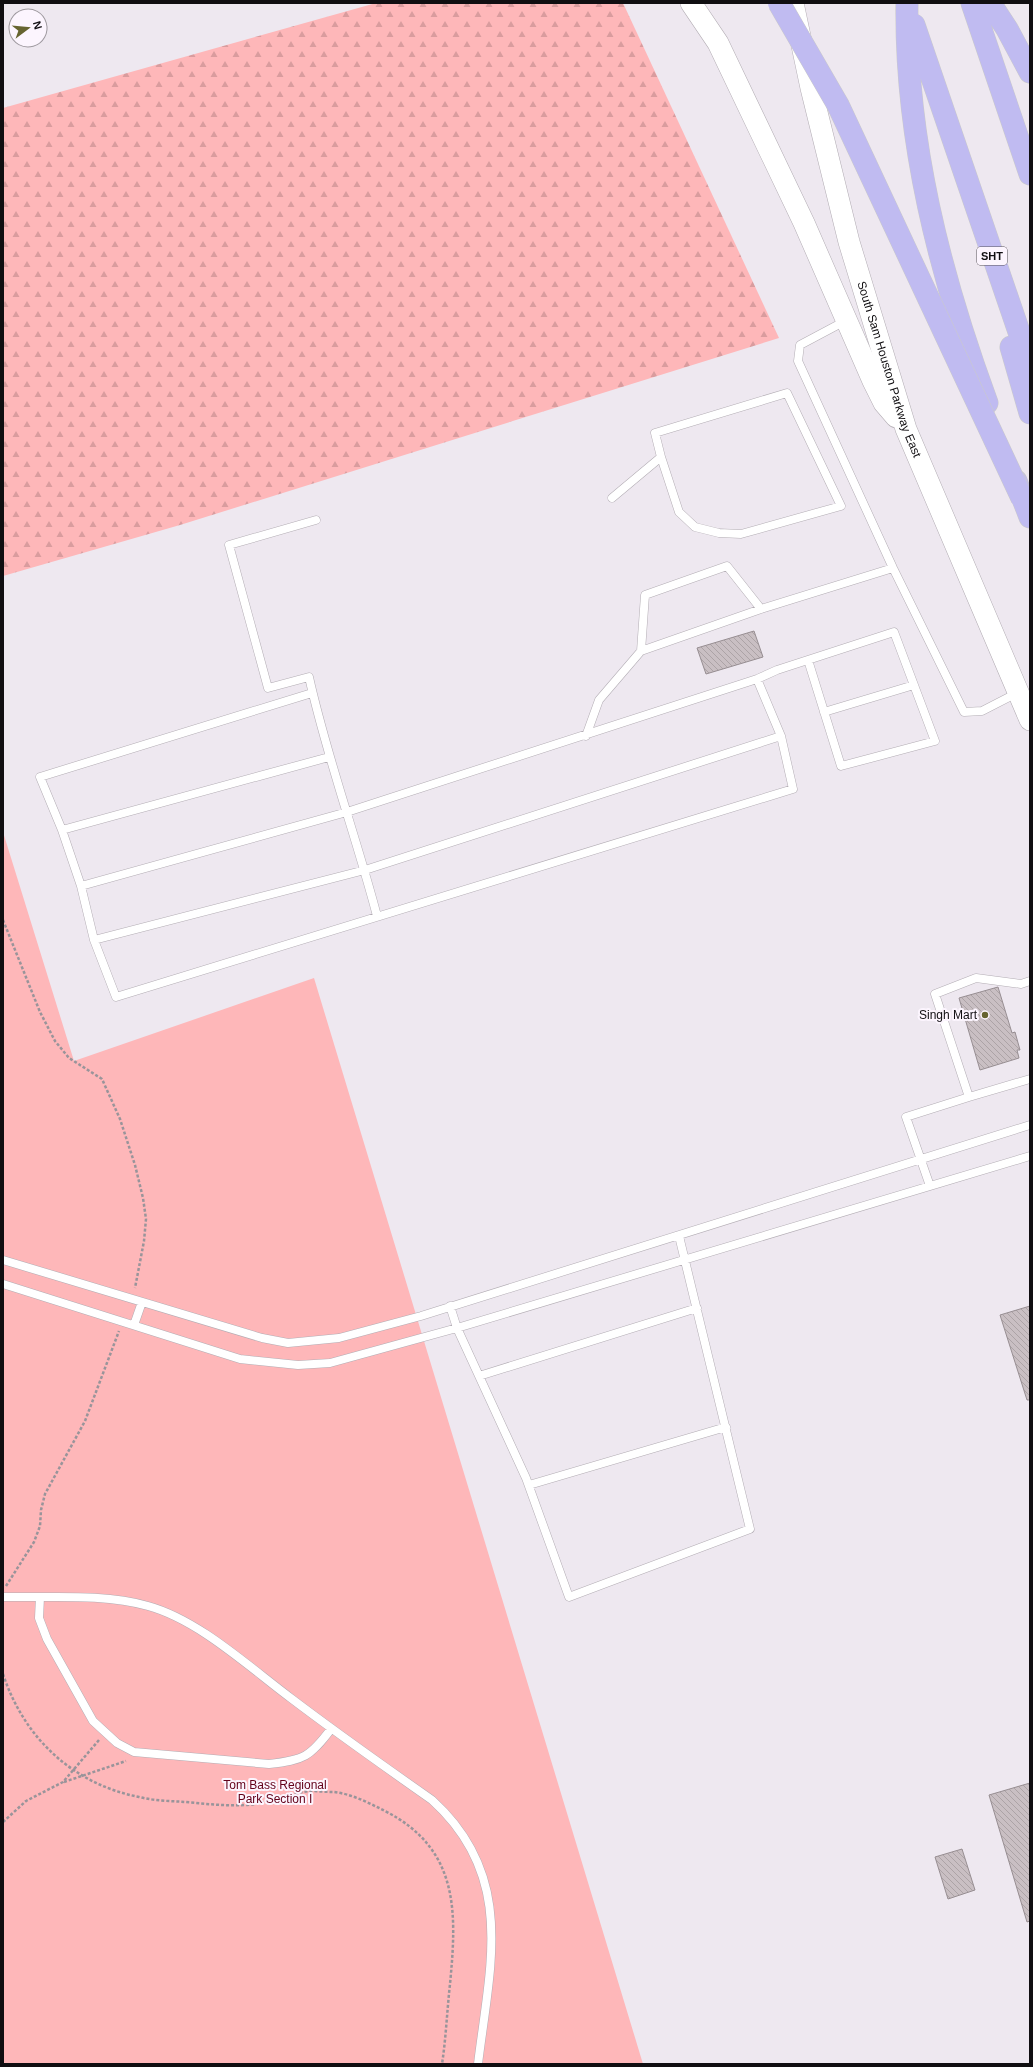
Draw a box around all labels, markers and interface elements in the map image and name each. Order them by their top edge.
north arrow [8,8,48,48]
text: N [31,20,44,31]
road number: SHT [977,247,1007,265]
street label: South Sam Houston Parkway East [854,279,925,460]
place label: Singh Mart [919,1008,978,1022]
marker: Singh Mart [980,1010,990,1020]
park label: Tom Bass Regional Park Section I [223,1778,327,1806]

